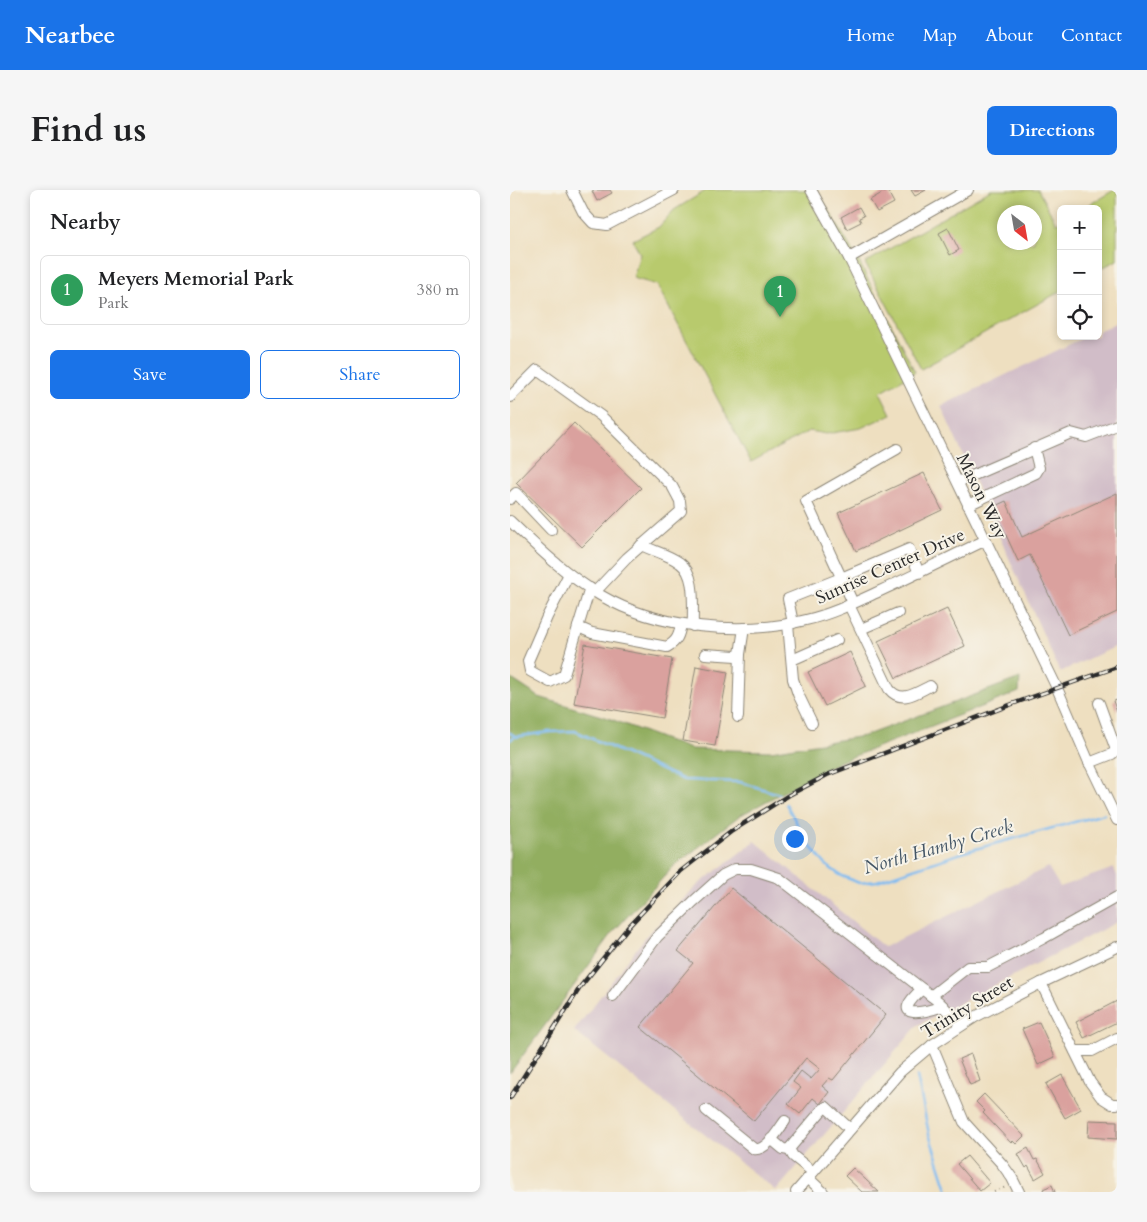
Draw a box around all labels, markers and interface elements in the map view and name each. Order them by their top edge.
text: Nearbee [25,19,115,52]
text: Home [847,23,895,48]
text: Map [923,23,957,48]
text: About [985,23,1033,48]
text: Contact [1061,23,1122,48]
text: Find us [30,106,146,154]
button: Directions [987,106,1117,155]
north arrow [997,205,1042,250]
map controls [1057,205,1102,340]
button: + [1057,205,1102,250]
text: Nearby [50,208,121,237]
button: − [1057,250,1102,295]
text: Meyers Memorial Park [98,266,294,292]
pin: 1 [764,276,796,317]
text: 1 [63,279,71,301]
text: 380 m [417,279,459,301]
text: Park [98,292,129,314]
button: locate [1057,295,1102,340]
button: Save [50,350,250,399]
button: Share [260,350,460,399]
street label: Mason Way [950,449,1013,544]
street label: Sunrise Center Drive [812,522,969,611]
water label: North Hamby Creek [861,813,1017,881]
your location [782,826,808,852]
street label: Trinity Street [916,970,1018,1045]

